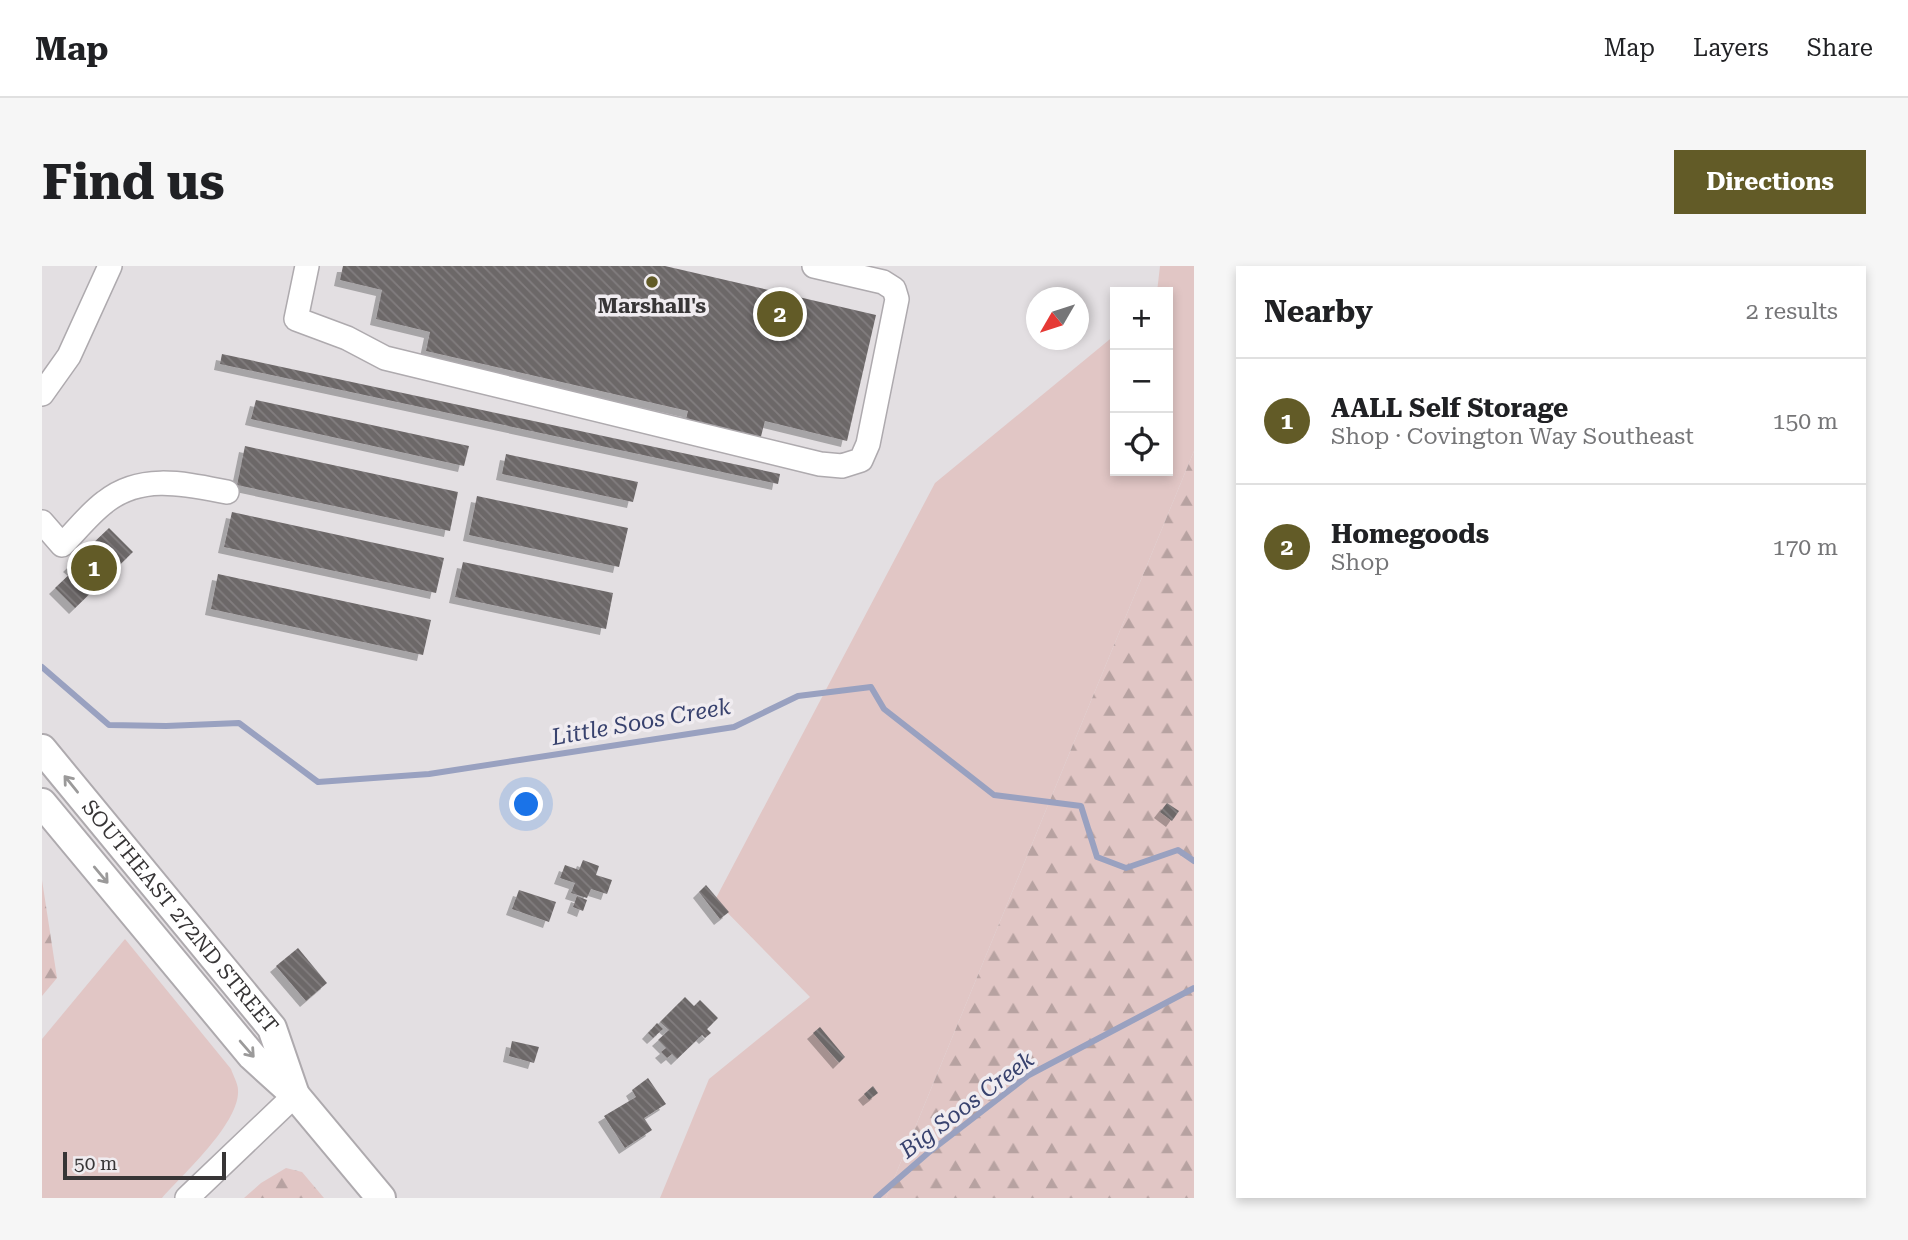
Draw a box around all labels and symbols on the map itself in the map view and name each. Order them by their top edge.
marker: Marshall's [644,274,660,290]
north arrow [1026,287,1089,350]
pin: 2 [757,288,803,340]
place label: Marshall's [598,294,706,318]
pin: 1 [71,542,117,594]
water label: Little Soos Creek [548,693,733,751]
one-way arrow [63,775,79,793]
your location [509,787,543,821]
street label: SOUTHEAST 272ND STREET [77,795,283,1038]
one-way arrow [93,865,109,883]
one-way arrow [239,1040,255,1058]
water label: Big Soos Creek [894,1046,1040,1165]
scale bar [63,1149,226,1181]

